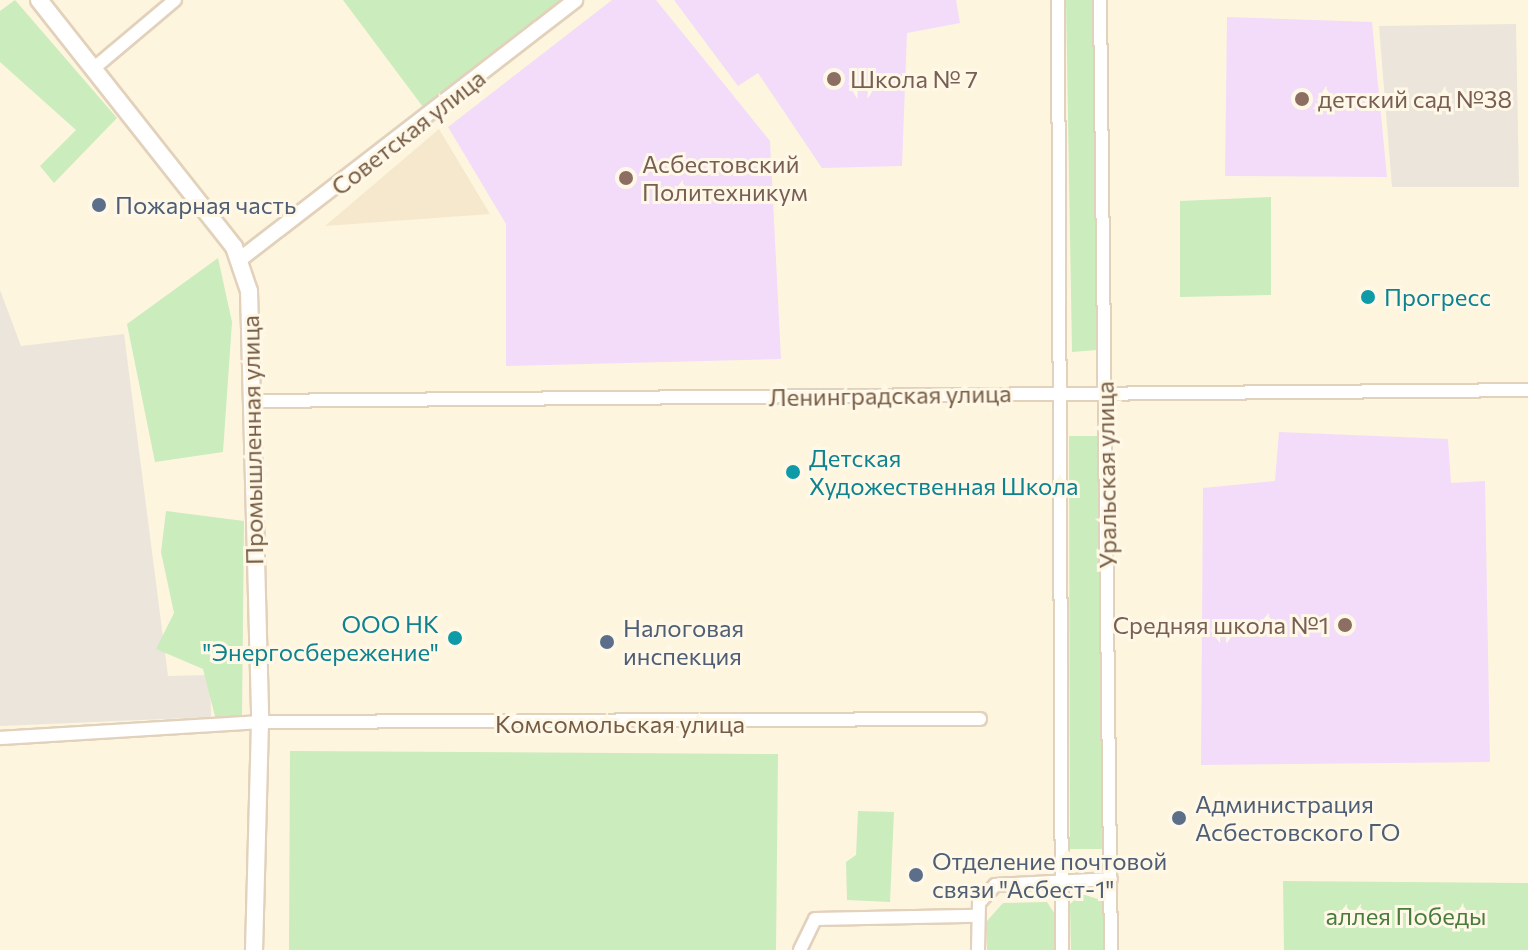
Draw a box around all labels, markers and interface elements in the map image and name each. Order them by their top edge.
street label: Советская улица [325,63,491,201]
place label: Школа № 7 [850,65,978,93]
marker: Школа № 7 [825,70,843,88]
place label: детский сад №38 [1318,85,1512,113]
marker: детский сад №38 [1293,90,1311,108]
place label: Асбестовский Политехникум [642,150,808,206]
marker: Асбестовский Политехникум [617,169,635,187]
place label: Пожарная часть [115,191,296,219]
marker: Пожарная часть [90,196,108,214]
place label: Прогресс [1384,283,1491,311]
marker: Прогресс [1359,288,1377,306]
street label: Промышленная улица [235,315,269,565]
street label: Ленинградская улица [768,378,1012,412]
street label: Уральская улица [1090,381,1122,569]
place label: Детская Художественная Школа [809,444,1078,500]
marker: Детская Художественная Школа [784,463,802,481]
place label: ООО НК "Энергосбережение" [203,610,439,666]
place label: Средняя школа №1 [1113,611,1329,639]
place label: Налоговая инспекция [623,614,744,670]
marker: Средняя школа №1 [1336,616,1354,634]
marker: ООО НК "Энергосбережение" [446,629,464,647]
marker: Налоговая инспекция [598,633,616,651]
street label: Комсомольская улица [495,710,745,738]
place label: Администрация Асбестовского ГО [1195,790,1400,846]
marker: Администрация Асбестовского ГО [1170,809,1188,827]
place label: Отделение почтовой связи "Асбест-1" [932,847,1167,903]
marker: Отделение почтовой связи "Асбест-1" [907,866,925,884]
park label: аллея Победы [1326,902,1486,930]

